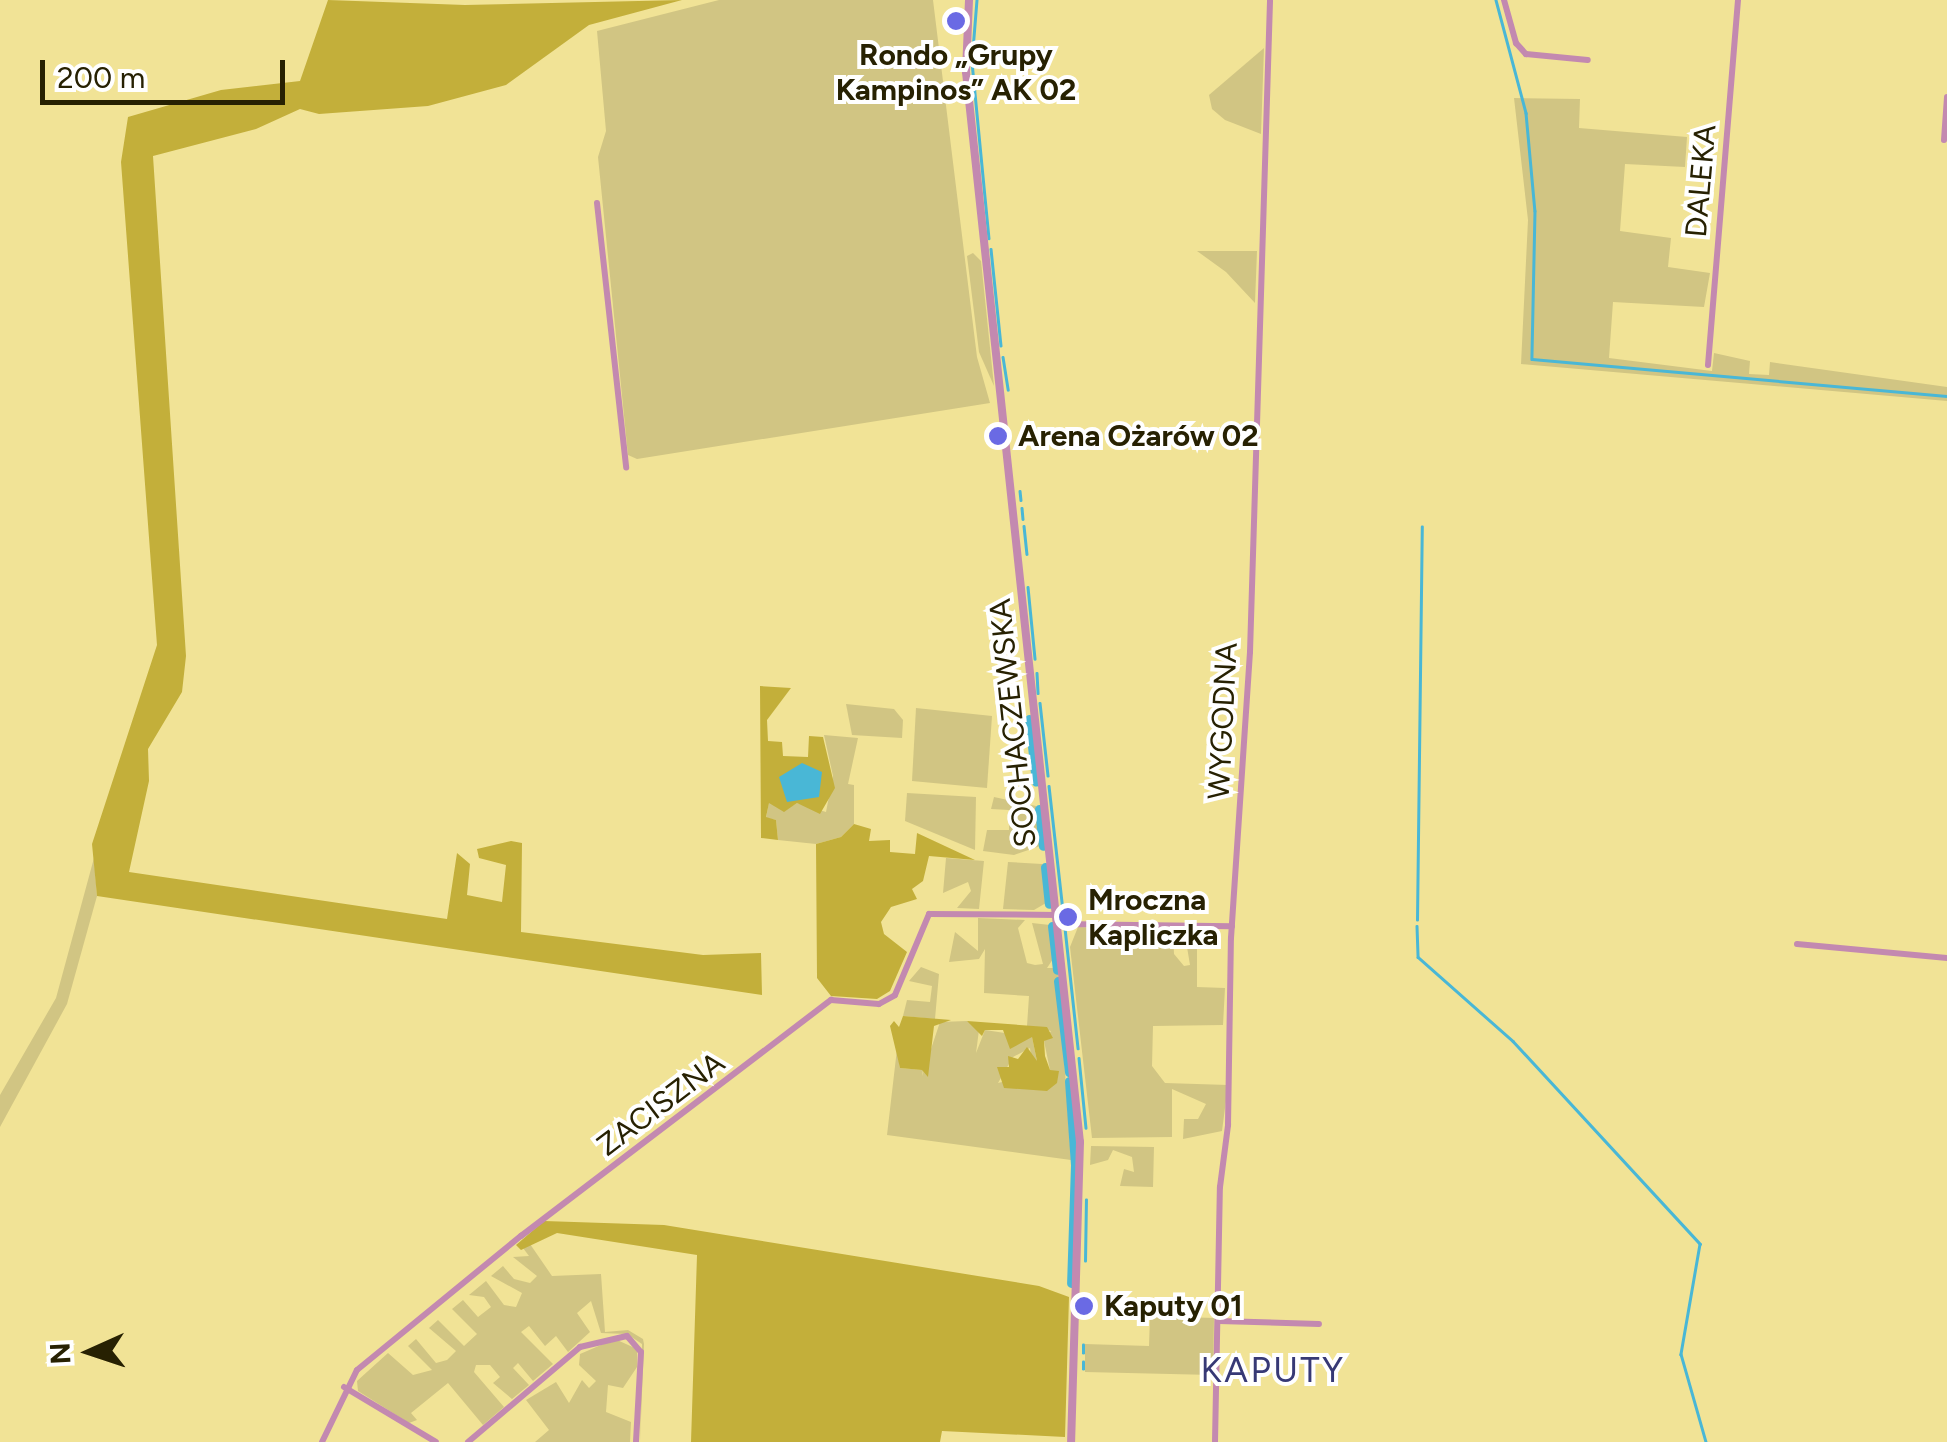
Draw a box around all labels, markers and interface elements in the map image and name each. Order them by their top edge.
marker: Rondo „Grupy Kampinos” AK 02 [945,10,967,32]
place label: Rondo „Grupy Kampinos” AK 02 [836,37,1076,108]
scale bar [45,40,290,102]
text: 200 m [57,59,145,96]
street label: DALEKA [1678,123,1724,239]
place label: Arena Ożarów 02 [1018,418,1259,454]
marker: Arena Ożarów 02 [987,425,1009,447]
street label: SOCHACZEWSKA [982,597,1044,849]
street label: WYGODNA [1201,642,1245,800]
place label: Mroczna Kapliczka [1088,882,1218,952]
marker: Mroczna Kapliczka [1057,906,1079,928]
street label: ZACISZNA [590,1045,732,1163]
place label: Kaputy 01 [1104,1288,1243,1324]
marker: Kaputy 01 [1073,1295,1095,1317]
north arrow [40,1302,140,1402]
text: N [42,1342,78,1365]
district label: KAPUTY [1200,1349,1346,1391]

